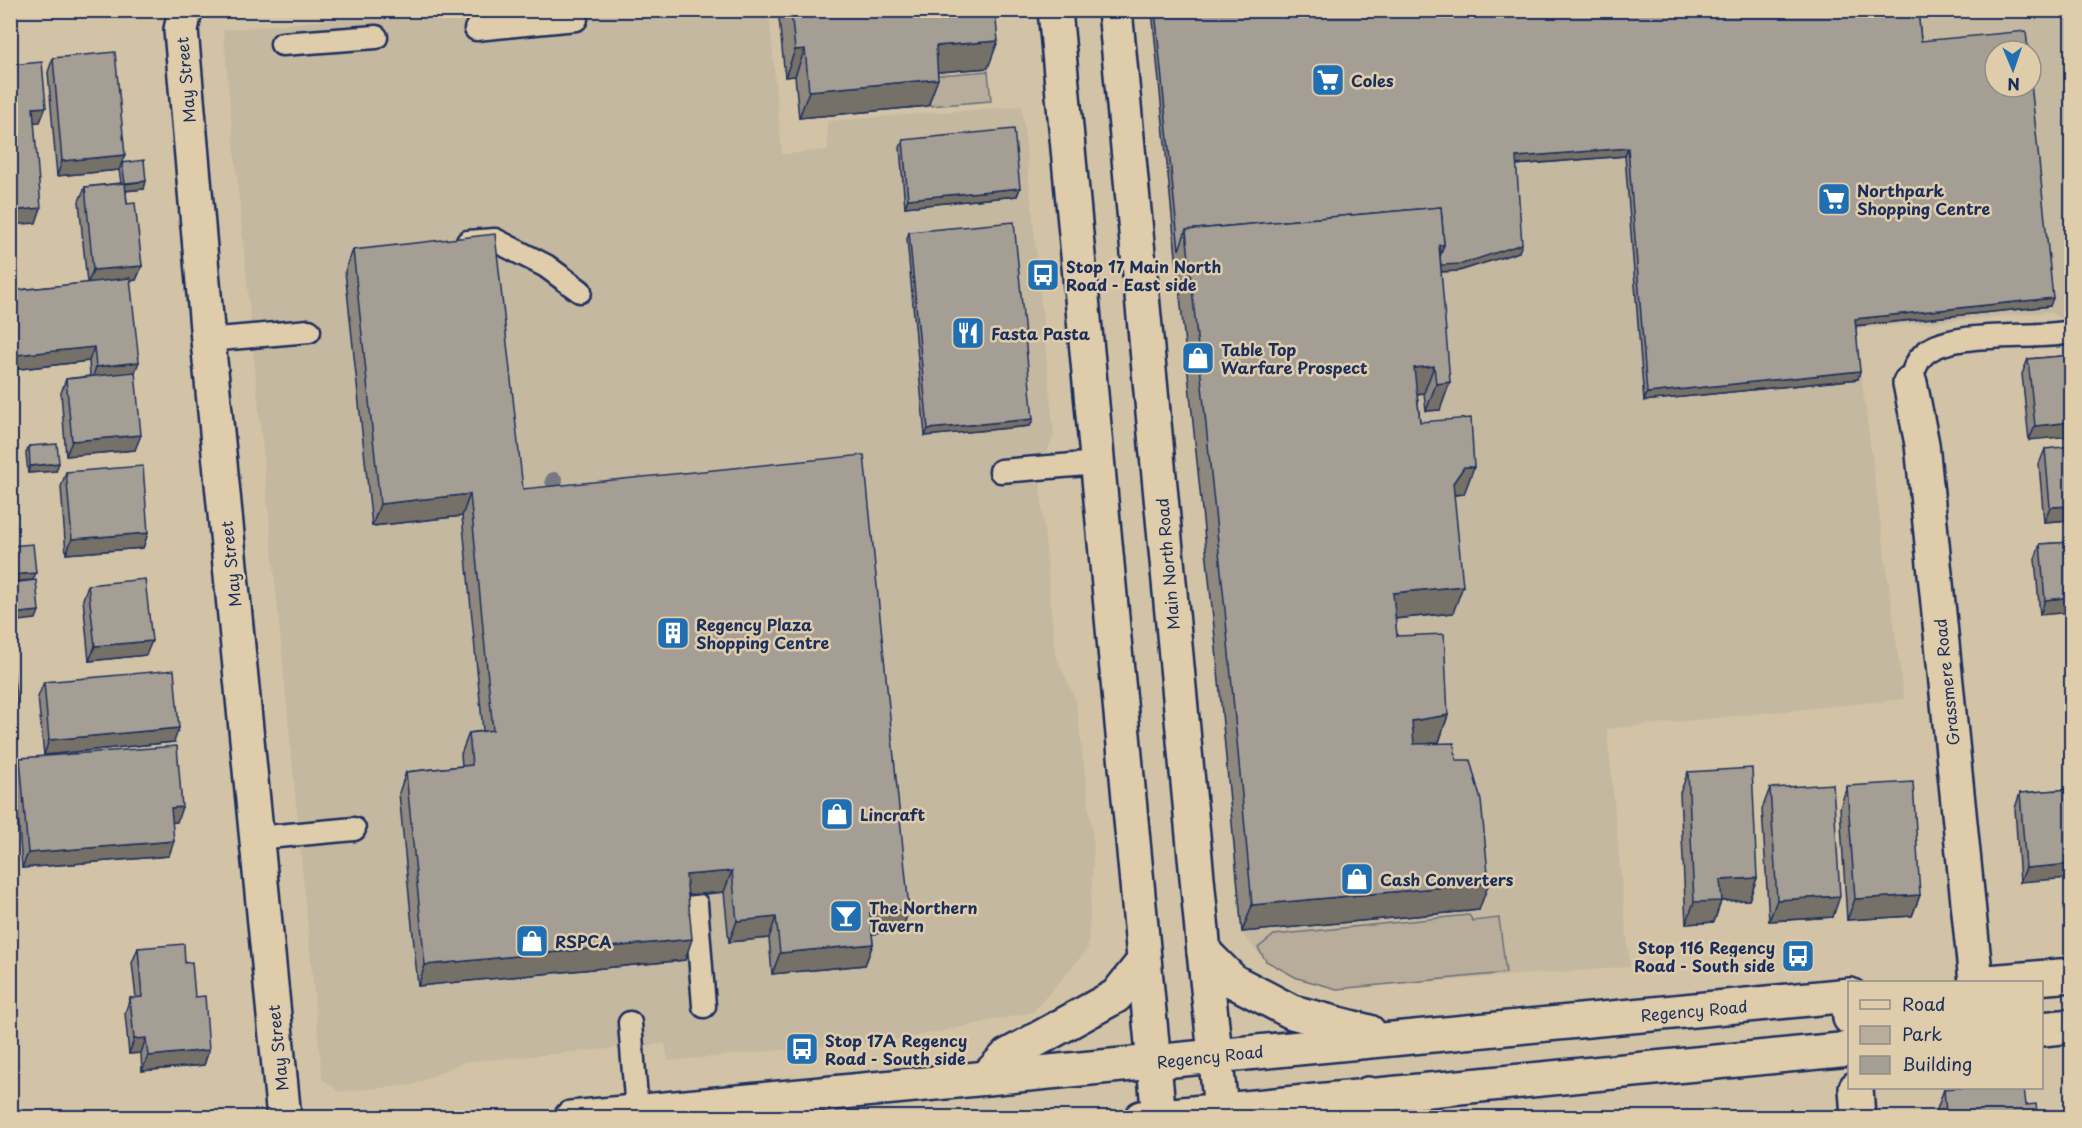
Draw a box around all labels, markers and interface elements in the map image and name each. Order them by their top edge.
street label: May Street [169,36,201,124]
north arrow [1983,39,2043,99]
supermarket icon: Coles [1310,62,1346,98]
place label: Coles [1351,68,1394,92]
text: N [2007,73,2020,97]
place label: Northpark Shopping Centre [1857,178,1991,220]
supermarket icon: Northpark Shopping Centre [1816,181,1852,217]
place label: Stop 17 Main North Road - East side [1066,254,1221,296]
bus stop icon: Stop 17 Main North Road - East side [1025,257,1061,293]
restaurant icon: Fasta Pasta [950,315,986,351]
place label: Fasta Pasta [991,321,1091,345]
place label: Table Top Warfare Prospect [1221,337,1368,379]
shop icon: Table Top Warfare Prospect [1180,340,1216,376]
street label: Main North Road [1149,497,1185,631]
street label: May Street [214,519,246,608]
place label: Regency Plaza Shopping Centre [696,612,830,654]
building icon: Regency Plaza Shopping Centre [655,615,691,651]
street label: Grassmere Road [1927,617,1965,747]
shop icon: Lincraft [819,796,855,832]
place label: Lincraft [860,802,925,826]
shop icon: Cash Converters [1339,861,1375,897]
place label: Cash Converters [1380,867,1514,891]
place label: The Northern Tavern [869,895,978,937]
bar icon: The Northern Tavern [828,898,864,934]
shop icon: RSPCA [514,923,550,959]
place label: RSPCA [555,929,612,953]
place label: Stop 116 Regency Road - South side [1634,935,1775,977]
bus stop icon: Stop 116 Regency Road - South side [1780,938,1816,974]
legend [1848,981,2043,1089]
text: Road [1902,990,1946,1017]
street label: Regency Road [1640,993,1748,1027]
street label: May Street [261,1003,293,1092]
text: Park [1902,1020,1942,1047]
place label: Stop 17A Regency Road - South side [825,1028,967,1070]
bus stop icon: Stop 17A Regency Road - South side [784,1031,820,1067]
street label: Regency Road [1155,1038,1265,1074]
text: Building [1902,1050,1972,1077]

